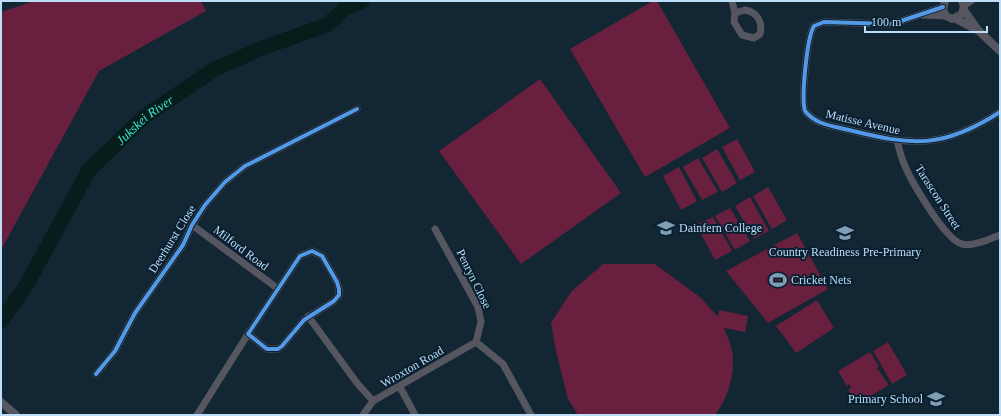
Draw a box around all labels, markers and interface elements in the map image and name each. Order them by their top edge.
scale bar [865,8,987,34]
text: 100 m [871,15,902,29]
water label: Jukskei River [113,91,177,148]
street label: Matisse Avenue [824,107,902,137]
street label: Tarascon Street [912,162,964,232]
street label: Deerhurst Close [145,202,199,276]
school or university icon: Dainfern College [656,218,676,238]
place label: Dainfern College [679,221,762,235]
street label: Milford Road [211,223,271,273]
school or university icon: Country Readiness Pre-Primary [835,223,855,243]
place label: Country Readiness Pre-Primary [769,245,921,259]
street label: Penryn Close [454,247,494,311]
sports icon: Cricket Nets [768,270,788,290]
place label: Cricket Nets [791,273,852,287]
street label: Wroxton Road [378,343,446,391]
school or university icon: Primary School [926,389,946,409]
place label: Primary School [848,392,924,406]

